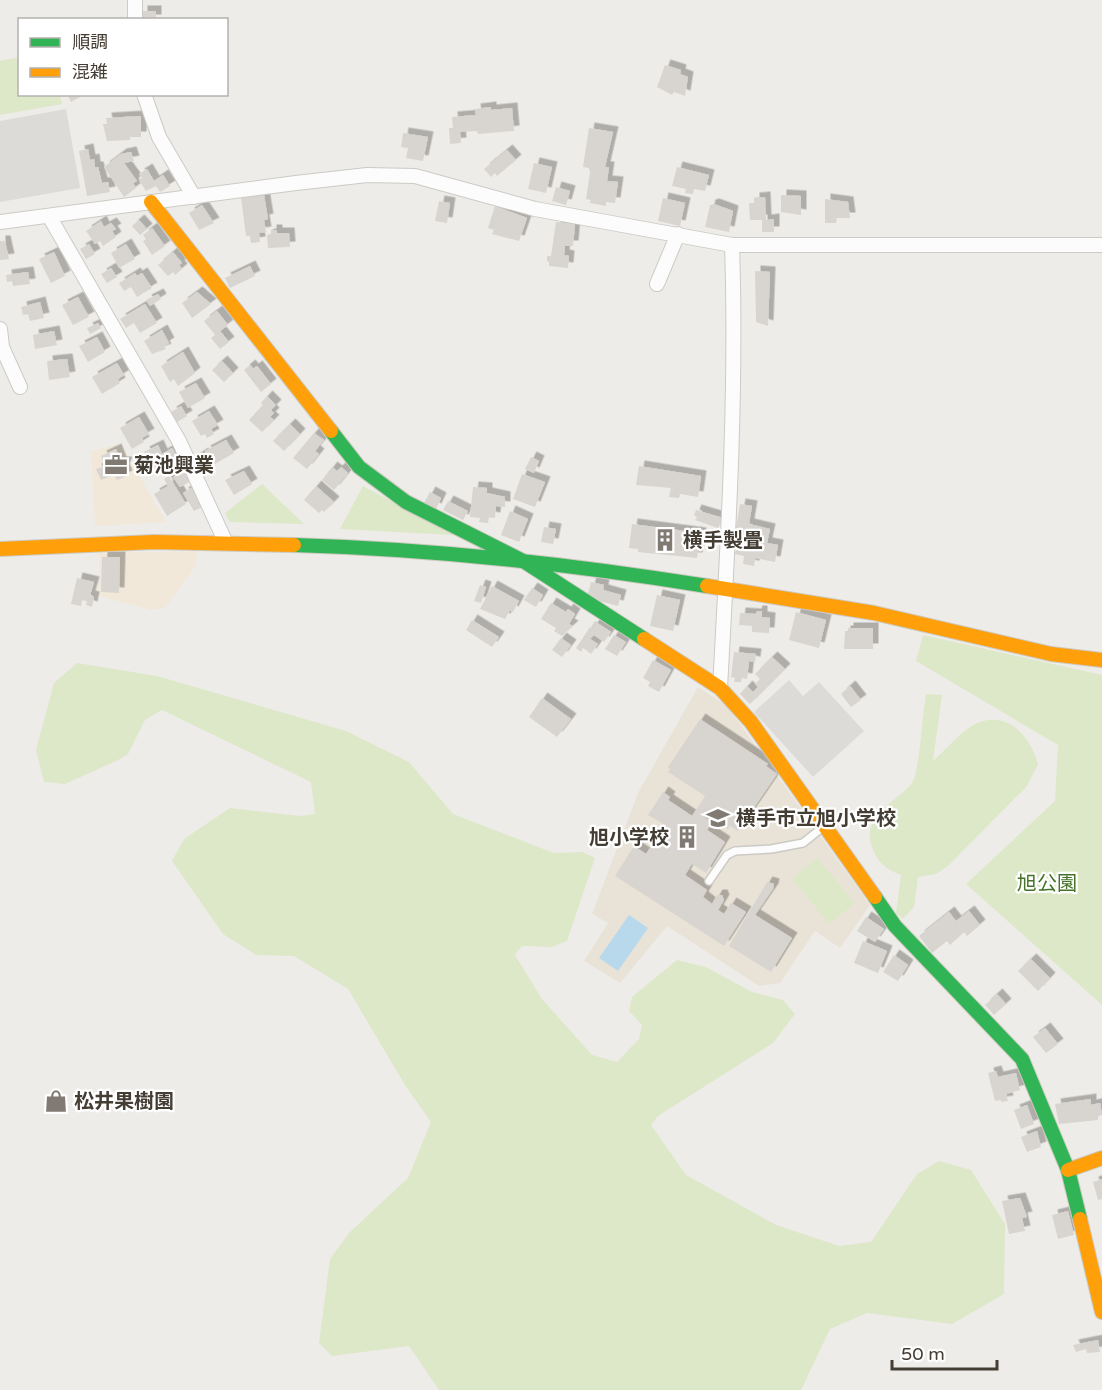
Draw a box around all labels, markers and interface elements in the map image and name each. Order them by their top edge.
legend [18,18,228,96]
text: 順調 [72,31,108,53]
text: 混雑 [72,61,108,83]
office icon: 菊池興業 [103,452,129,478]
place label: 菊池興業 [134,454,214,478]
building icon: 横手製畳 [652,527,678,553]
place label: 横手製畳 [683,529,763,553]
school or university icon: 横手市立旭小学校 [705,805,731,831]
place label: 横手市立旭小学校 [736,807,896,831]
building icon: 旭小学校 [674,824,700,850]
place label: 旭小学校 [589,826,669,850]
park label: 旭公園 [1017,872,1077,896]
shop icon: 松井果樹園 [43,1088,69,1114]
place label: 松井果樹園 [74,1090,174,1114]
scale bar [892,1333,997,1371]
text: 50 m [901,1343,945,1365]

